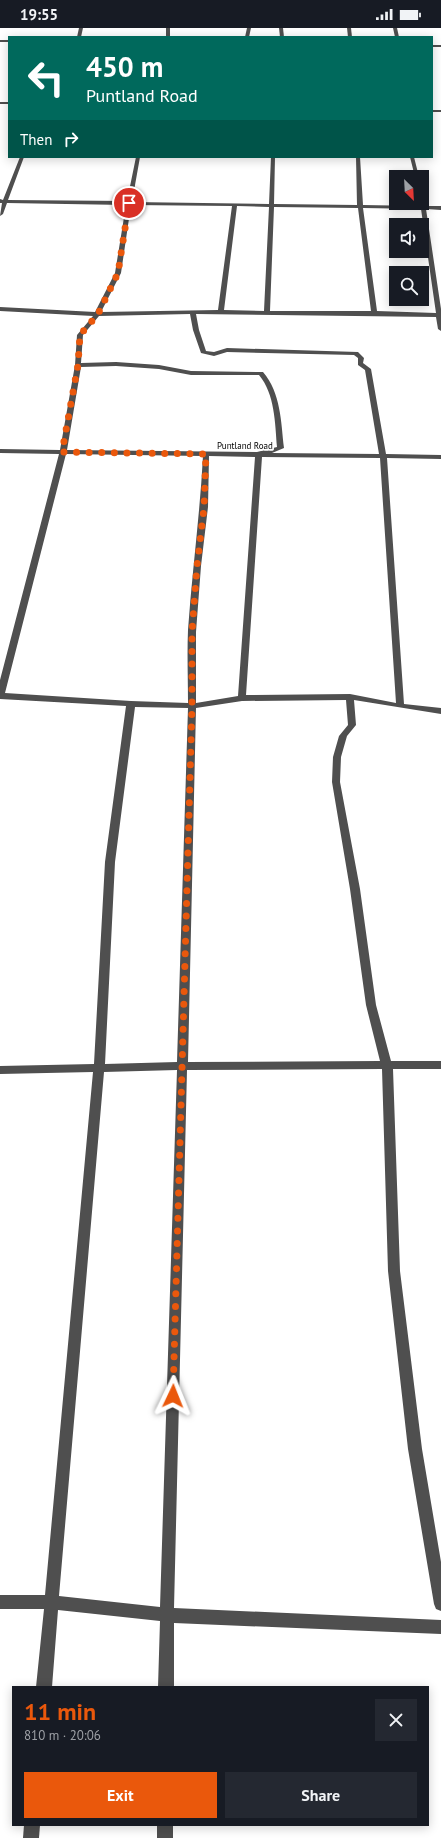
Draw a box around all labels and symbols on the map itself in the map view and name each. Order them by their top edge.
north arrow [389,170,429,210]
pin [112,186,146,220]
street label: Puntland Road [217,440,273,451]
position arrow [152,1375,194,1417]

